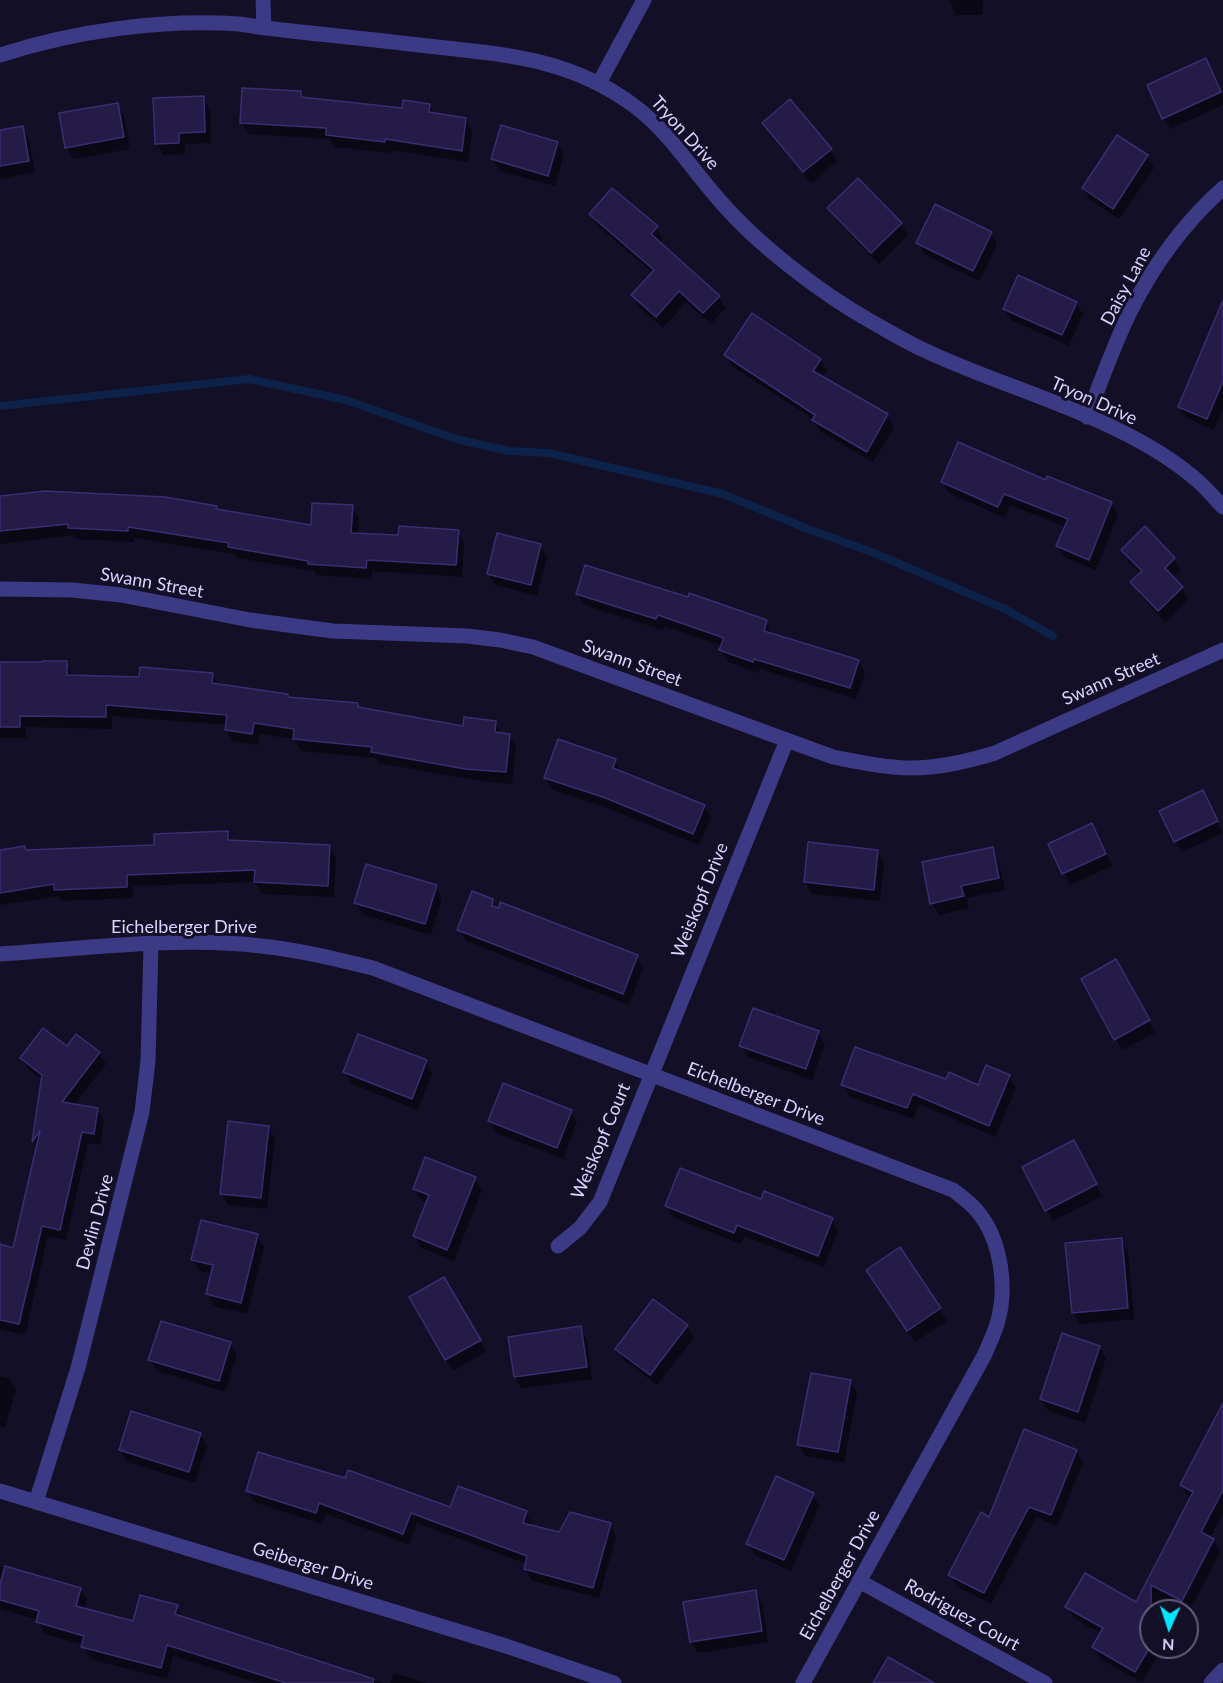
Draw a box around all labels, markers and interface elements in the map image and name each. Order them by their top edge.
street label: Tryon Drive [646,92,724,174]
street label: Daisy Lane [1096,243,1156,329]
street label: Tryon Drive [1048,372,1140,430]
street label: Swann Street [99,563,205,603]
street label: Swann Street [579,635,685,691]
street label: Swann Street [1059,648,1163,710]
street label: Weiskopf Drive [667,839,733,961]
street label: Eichelberger Drive [111,916,257,938]
street label: Eichelberger Drive [684,1058,828,1130]
street label: Weiskopf Court [567,1080,635,1202]
street label: Devlin Drive [72,1172,118,1272]
street label: Eichelberger Drive [795,1506,885,1644]
street label: Geiberger Drive [250,1537,376,1595]
street label: Rodriguez Court [901,1574,1023,1656]
north arrow [1139,1599,1199,1659]
text: N [1161,1636,1175,1655]

